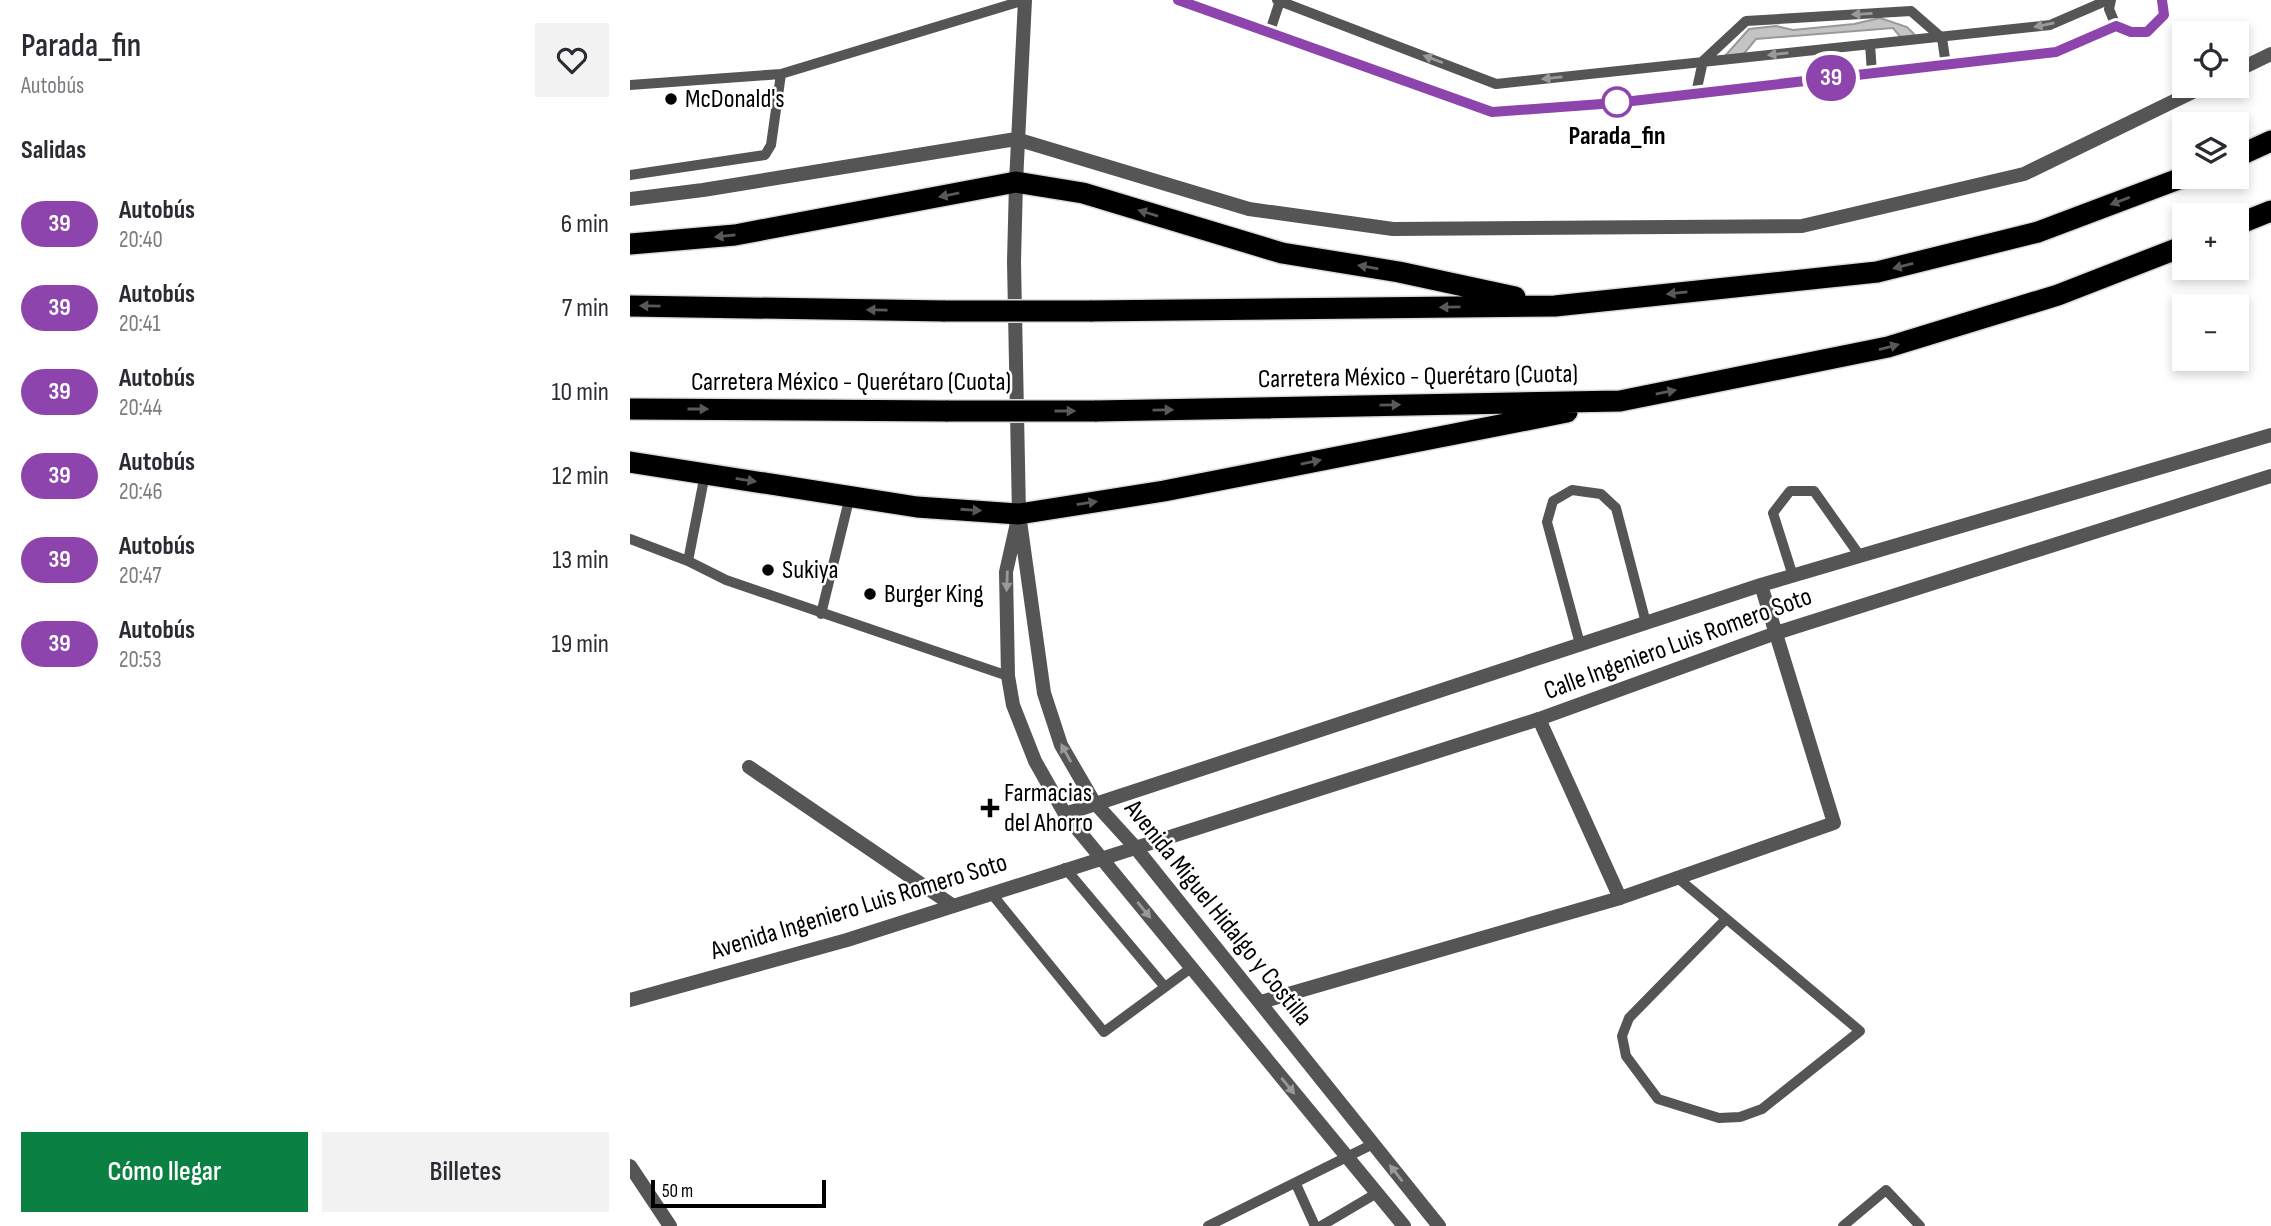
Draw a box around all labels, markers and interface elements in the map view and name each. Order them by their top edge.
one-way arrow [1851,9,1873,20]
one-way arrow [2033,19,2055,30]
map controls [2172,21,2249,371]
button: locate [2172,21,2249,98]
button: heart [535,23,609,97]
text: Parada_fin [21,26,141,66]
one-way arrow [1767,48,1789,59]
one-way arrow [1422,54,1443,65]
line badge: 39 [1800,55,1862,101]
text: 39 [1820,63,1842,92]
text: Autobús [21,72,84,100]
one-way arrow [1541,72,1563,83]
place label: McDonald's [685,84,785,115]
marker: Parada_fin [1602,87,1632,117]
marker: McDonald's [663,91,679,107]
button: layers [2172,112,2249,189]
place label: Parada_fin [1568,121,1666,152]
text: Salidas [21,135,86,166]
one-way arrow [938,190,960,201]
text: Autobús [119,195,195,226]
one-way arrow [2110,196,2131,207]
button: + [2172,203,2249,280]
one-way arrow [1137,207,1158,217]
text: 39 [48,209,71,238]
text: 6 min [561,209,609,240]
text: 20:40 [119,226,163,254]
one-way arrow [714,230,736,241]
one-way arrow [1357,261,1379,272]
one-way arrow [1892,261,1914,272]
text: Autobús [119,279,195,310]
one-way arrow [1666,288,1688,299]
text: 39 [48,293,71,322]
text: 7 min [562,293,609,324]
button: − [2172,294,2249,371]
one-way arrow [638,300,660,312]
one-way arrow [1439,301,1461,313]
one-way arrow [866,304,888,316]
text: 20:41 [119,310,161,338]
one-way arrow [1878,341,1900,352]
street label: Carretera México - Querétaro (Cuota) [1258,359,1578,395]
text: Autobús [119,363,195,394]
street label: Carretera México - Querétaro (Cuota) [691,367,1011,398]
text: 39 [48,377,71,406]
text: 10 min [552,377,609,408]
one-way arrow [1655,386,1677,397]
text: 20:44 [119,394,162,422]
one-way arrow [1380,400,1402,411]
one-way arrow [687,403,709,415]
one-way arrow [1152,404,1174,415]
one-way arrow [1055,405,1077,417]
text: Autobús [119,447,195,478]
one-way arrow [1300,457,1322,468]
text: 39 [48,461,71,490]
text: 12 min [552,461,609,492]
one-way arrow [735,475,757,486]
text: 20:46 [119,478,163,506]
one-way arrow [1076,497,1098,508]
one-way arrow [960,505,982,516]
text: Autobús [119,531,195,562]
text: 39 [48,545,71,574]
text: 13 min [552,545,609,576]
place label: Sukiya [782,555,838,586]
text: 20:47 [119,562,161,590]
marker: Sukiya [760,562,776,578]
one-way arrow [1001,570,1012,592]
place label: Burger King [884,579,984,610]
street label: Calle Ingeniero Luis Romero Soto [1540,581,1816,707]
marker: Burger King [862,586,878,602]
text: Autobús [119,615,195,646]
text: 39 [48,629,71,658]
text: 19 min [552,629,609,660]
text: 20:53 [119,646,162,674]
one-way arrow [1060,743,1072,763]
place label: Farmacias del Ahorro [1004,778,1093,839]
street label: Avenida Miguel Hidalgo y Costilla [1117,793,1318,1032]
marker: Farmacias del Ahorro [982,800,998,816]
street label: Avenida Ingeniero Luis Romero Soto [706,847,1011,967]
one-way arrow [1136,901,1151,918]
one-way arrow [1280,1077,1295,1094]
button: Cómo llegar [21,1132,308,1212]
button: Billetes [322,1132,609,1212]
one-way arrow [1388,1165,1403,1183]
scale bar [651,1177,826,1209]
text: 50 m [662,1180,693,1203]

